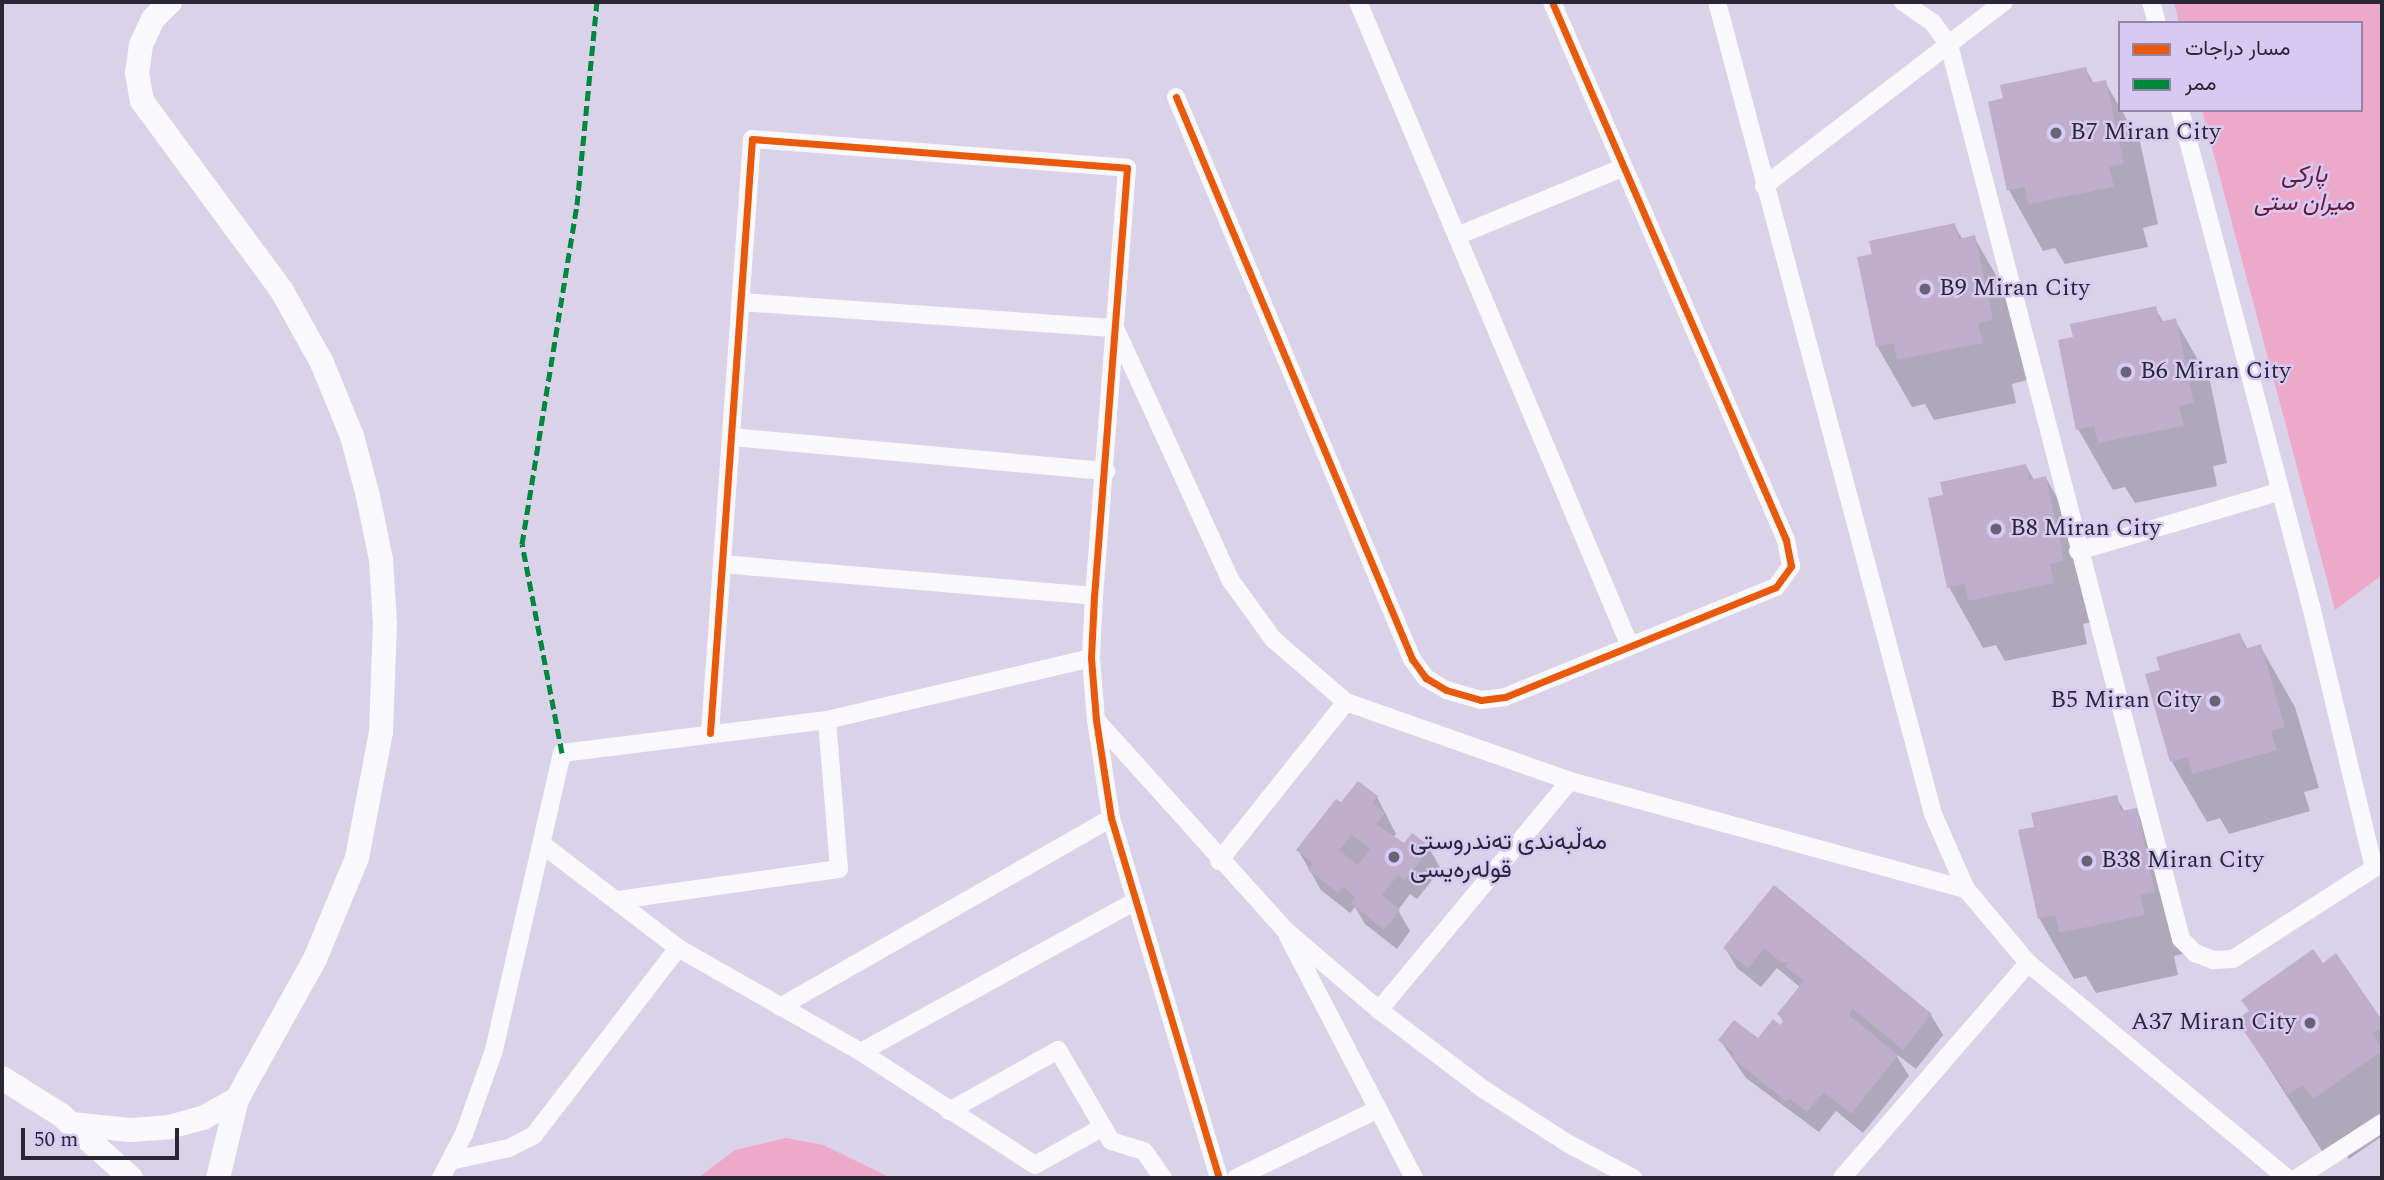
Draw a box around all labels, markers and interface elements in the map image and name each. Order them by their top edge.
legend [2118,21,2363,112]
text: مسار دراجات [2185,33,2290,65]
text: ممر [2185,68,2216,100]
place label: B7 Miran City [2070,119,2221,147]
marker: B7 Miran City [2048,125,2064,141]
park label: پارکی میران ستی [2254,162,2354,218]
place label: B9 Miran City [1939,275,2090,303]
marker: B9 Miran City [1917,281,1933,297]
place label: B6 Miran City [2140,358,2291,386]
marker: B6 Miran City [2118,364,2134,380]
place label: B8 Miran City [2010,515,2161,543]
marker: B8 Miran City [1988,521,2004,537]
place label: B5 Miran City [2050,687,2201,715]
marker: B5 Miran City [2207,693,2223,709]
place label: مەڵبەندی تەندروستی قولەرەیسی [1410,829,1607,885]
marker: مەڵبەندی تەندروستی قولەرەیسی [1384,847,1404,867]
place label: B38 Miran City [2101,847,2264,875]
marker: B38 Miran City [2079,853,2095,869]
place label: A37 Miran City [2131,1009,2296,1037]
marker: A37 Miran City [2302,1015,2318,1031]
scale bar [24,1114,182,1158]
text: 50 m [34,1124,78,1156]

